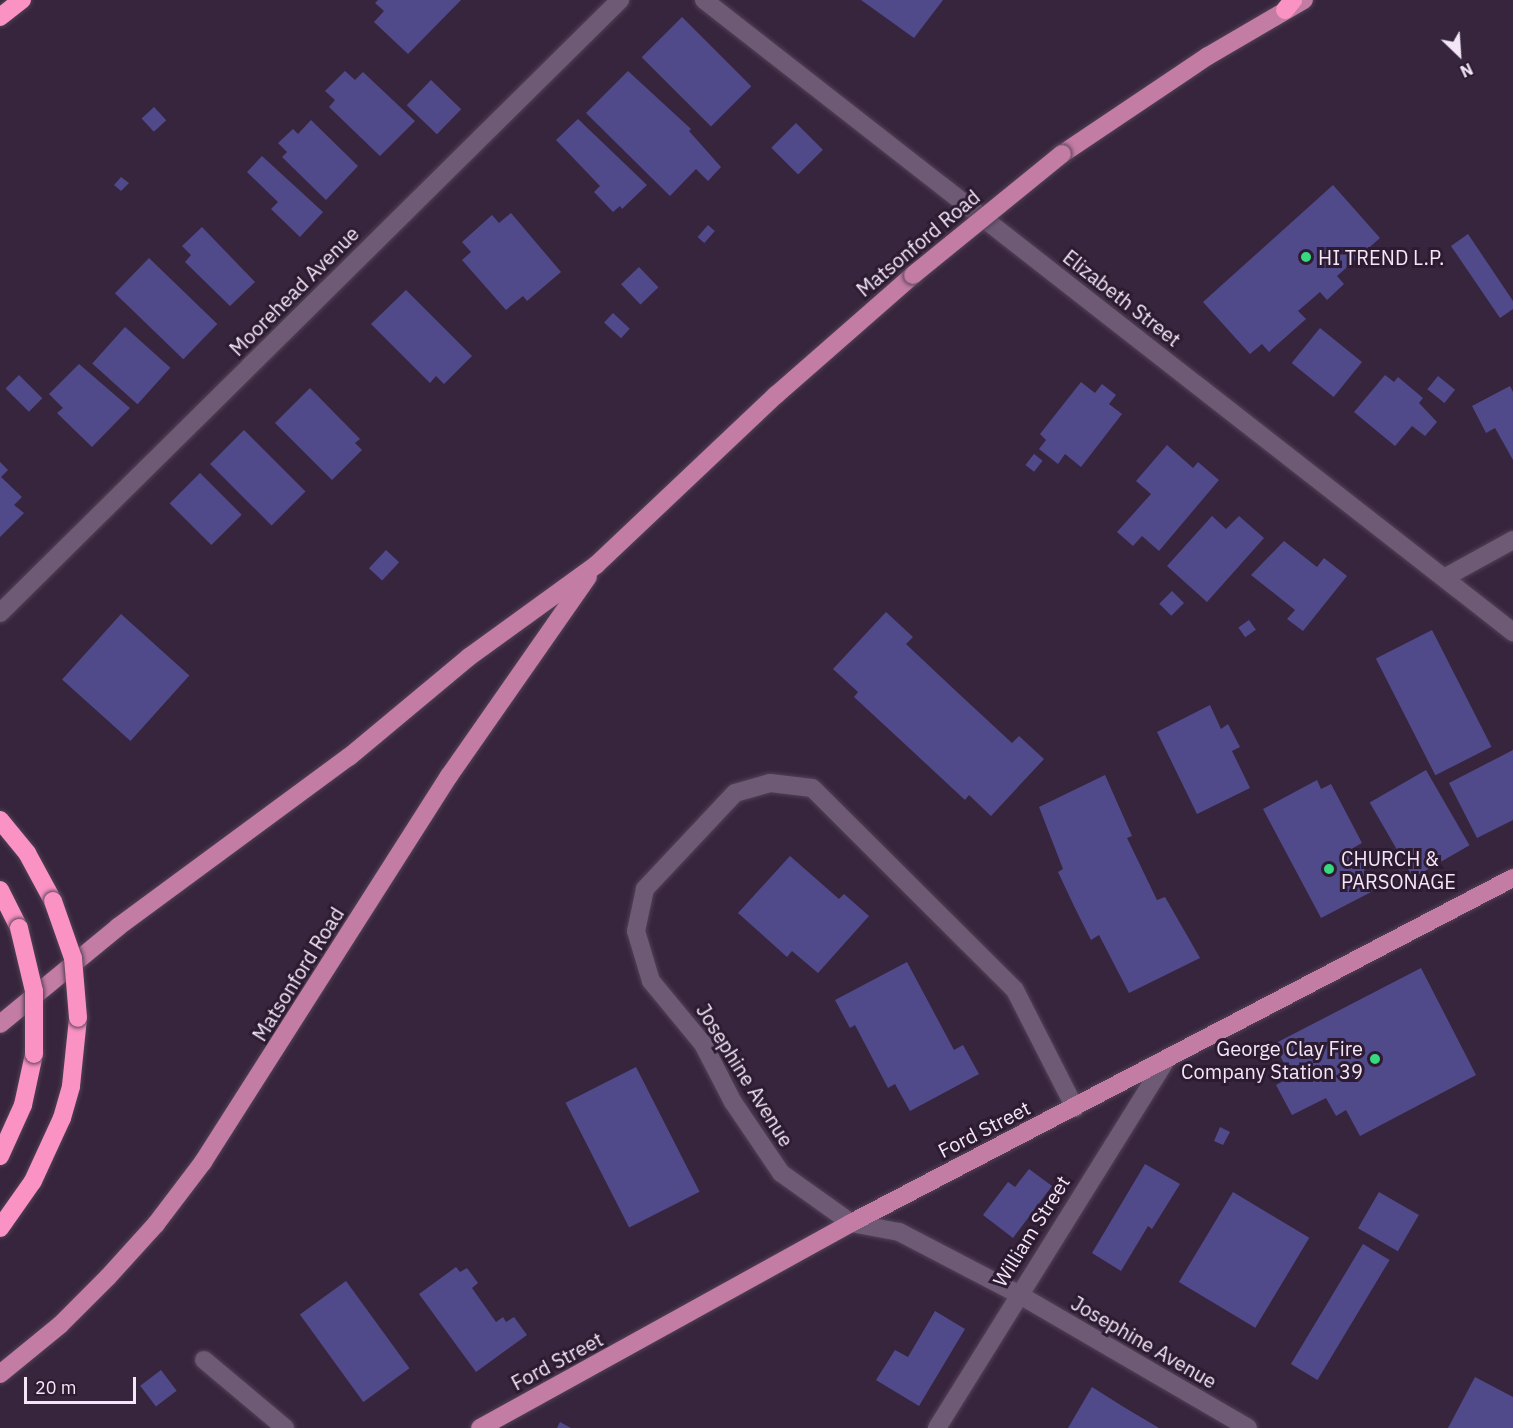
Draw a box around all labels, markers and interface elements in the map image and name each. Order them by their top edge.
north arrow [1429,24,1489,84]
text: N [1457,59,1476,82]
street label: Matsonford Road [852,185,984,301]
street label: Moorehead Avenue [224,221,364,361]
street label: Elizabeth Street [1058,245,1186,351]
place label: HI TREND L.P. [1318,245,1445,269]
marker: HI TREND L.P. [1299,250,1313,264]
place label: CHURCH & PARSONAGE [1341,846,1456,893]
marker: CHURCH & PARSONAGE [1322,862,1336,876]
street label: Matsonford Road [247,903,349,1045]
street label: Josephine Avenue [691,999,799,1151]
place label: George Clay Fire Company Station 39 [1181,1036,1363,1083]
marker: George Clay Fire Company Station 39 [1368,1052,1382,1066]
street label: Ford Street [934,1096,1034,1162]
street label: William Street [987,1171,1075,1291]
street label: Josephine Avenue [1067,1291,1221,1393]
street label: Ford Street [507,1327,607,1395]
scale bar [27,1365,140,1403]
text: 20 m [35,1376,77,1399]

